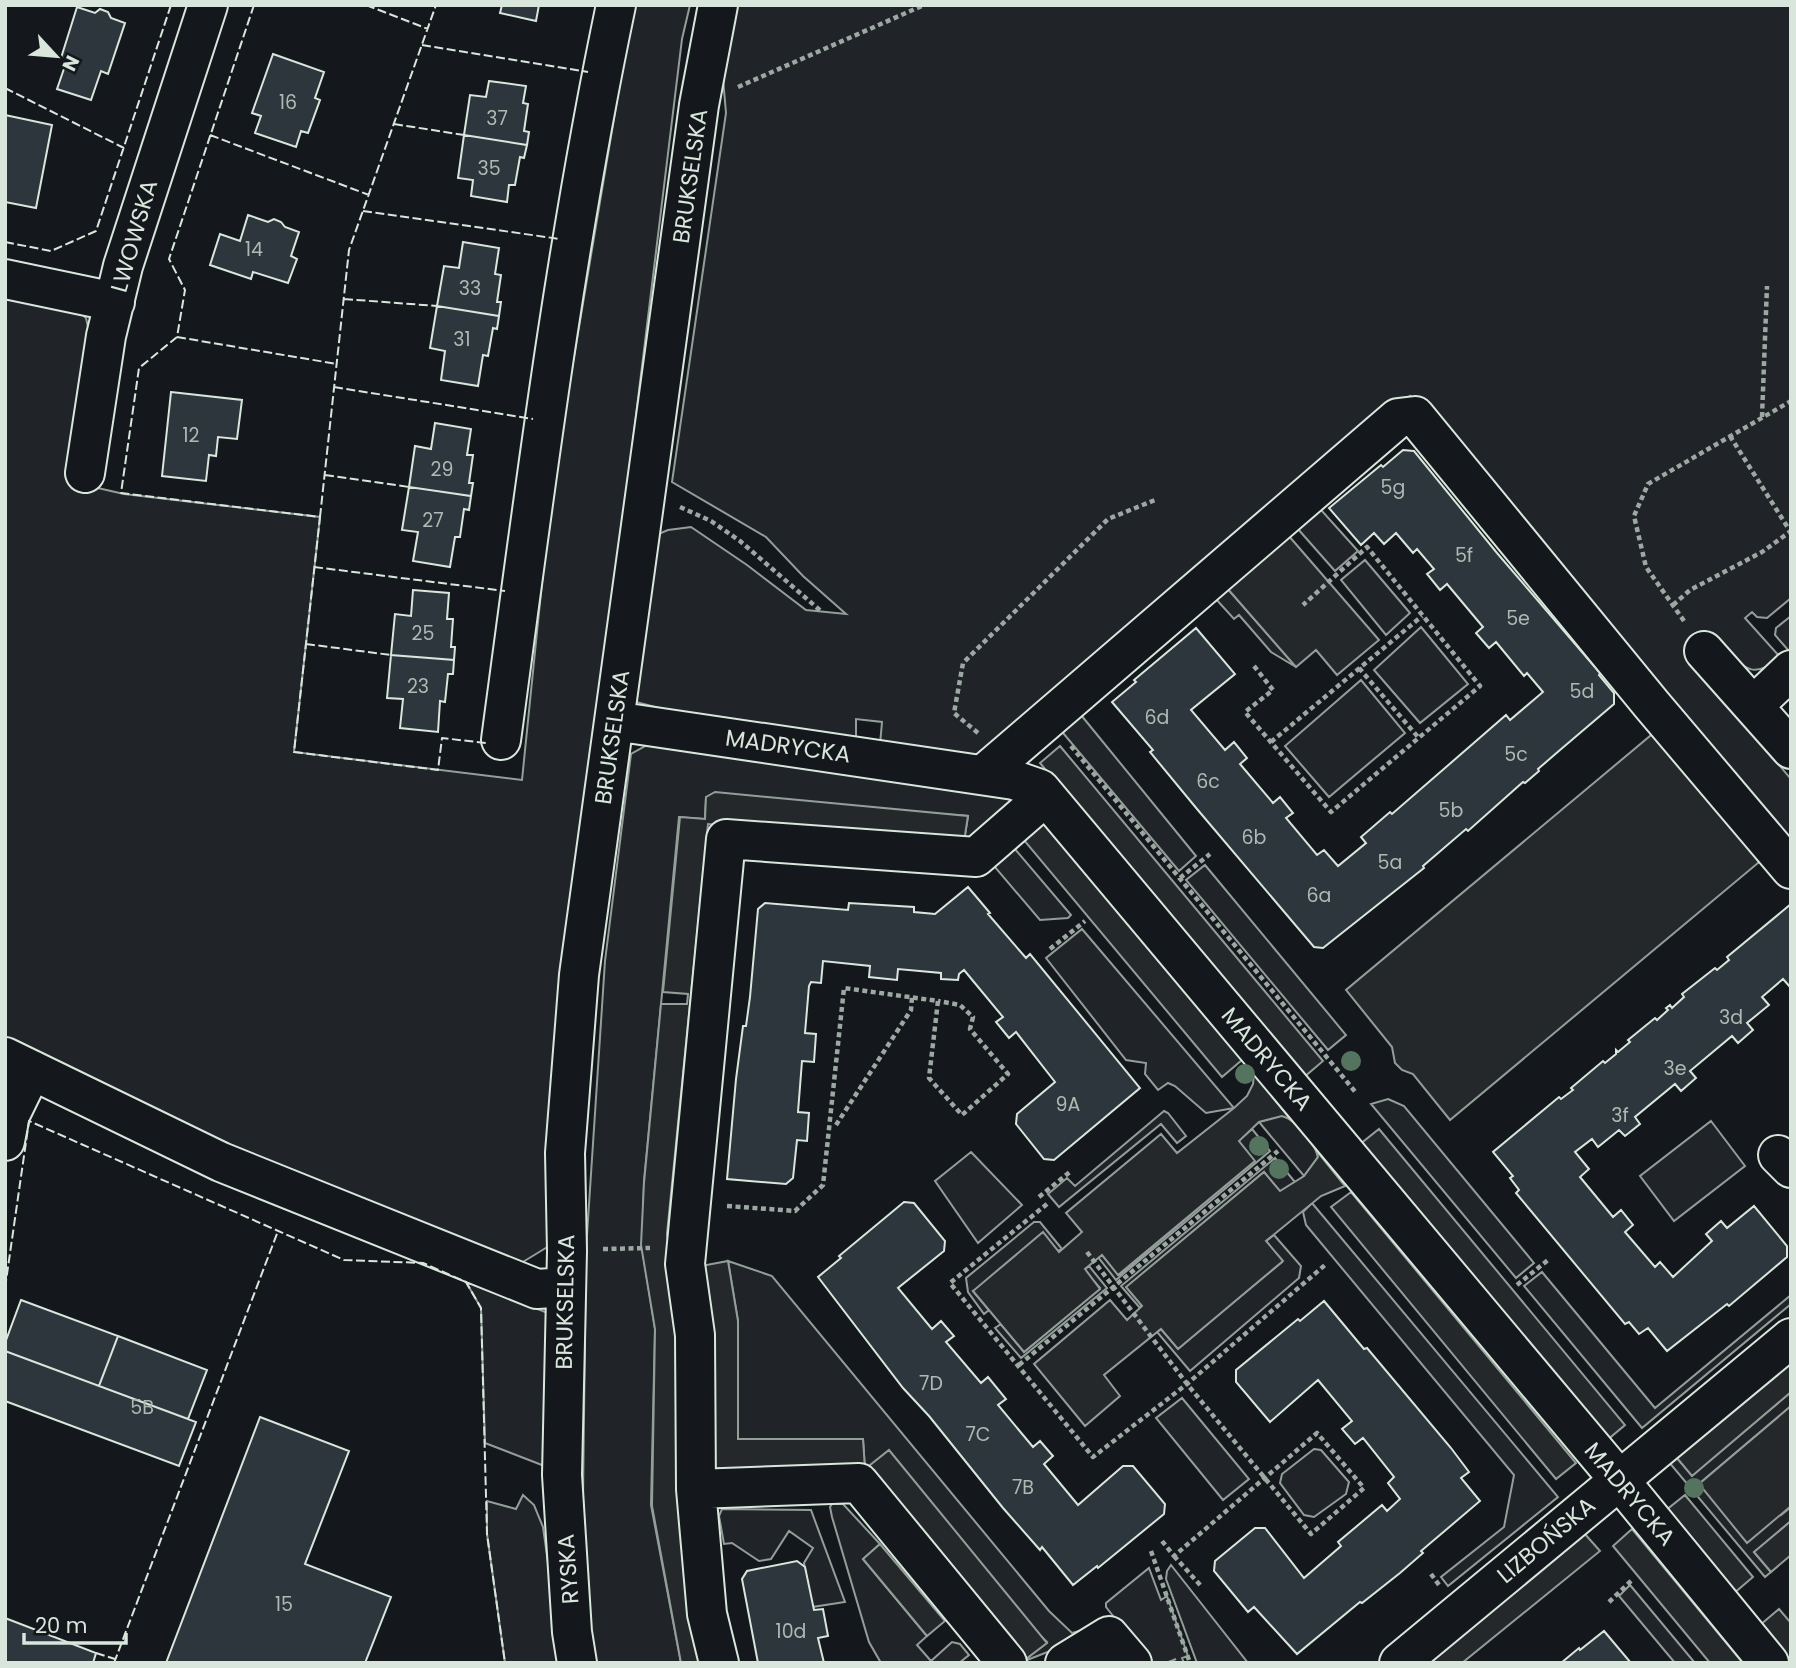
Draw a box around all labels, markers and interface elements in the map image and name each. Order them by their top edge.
north arrow [21,21,91,91]
text: N [56,51,86,76]
house number: 16 [279,89,297,116]
house number: 37 [486,105,508,132]
street label: BRUKSELSKA [665,107,715,245]
house number: 35 [477,155,501,182]
street label: LWOWSKA [103,176,165,296]
house number: 14 [245,236,263,263]
house number: 33 [459,275,481,302]
house number: 31 [453,326,471,353]
house number: 12 [182,422,200,449]
house number: 29 [431,456,453,483]
house number: 5g [1381,474,1405,501]
house number: 27 [422,507,444,534]
house number: 5f [1455,542,1473,569]
house number: 5e [1506,605,1530,632]
house number: 25 [412,620,434,647]
street label: BRUKSELSKA [587,668,637,806]
house number: 23 [407,673,429,700]
house number: 5d [1570,678,1594,705]
house number: 6d [1145,704,1169,731]
street label: MADRYCKA [723,721,853,771]
house number: 5c [1504,741,1528,768]
house number: 6c [1196,768,1220,795]
house number: 5b [1439,797,1464,824]
house number: 6b [1242,824,1267,851]
house number: 5a [1378,849,1402,876]
house number: 6a [1307,882,1331,909]
street label: MADRYCKA [1214,1000,1320,1118]
house number: 3d [1719,1004,1743,1031]
house number: 3e [1664,1055,1686,1082]
house number: 9A [1056,1091,1081,1118]
house number: 3f [1611,1102,1629,1129]
street label: BRUKSELSKA [548,1234,582,1370]
house number: 7D [919,1370,943,1397]
house number: 5B [130,1394,154,1421]
house number: 7C [965,1421,991,1448]
street label: MADRYCKA [1577,1435,1683,1553]
house number: 7B [1012,1474,1034,1501]
street label: LIZBOŃSKA [1490,1489,1602,1591]
street label: RYSKA [550,1533,586,1605]
house number: 15 [275,1591,293,1618]
scale bar [24,1602,126,1646]
text: 20 m [35,1611,88,1640]
house number: 10d [776,1618,806,1645]

